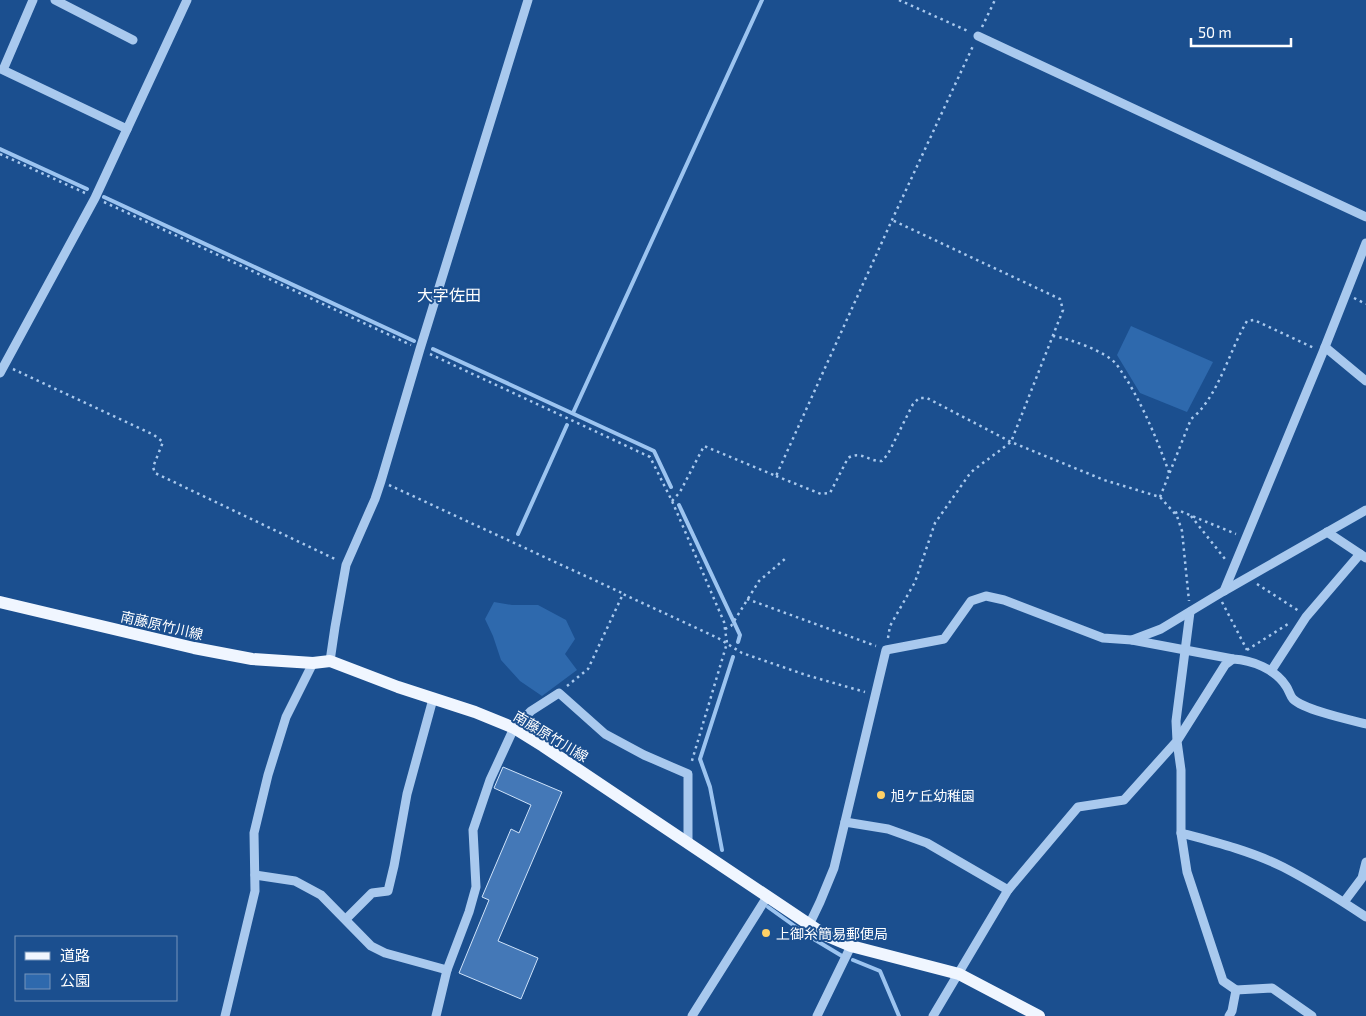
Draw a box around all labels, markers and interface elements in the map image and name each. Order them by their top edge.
scale bar [1191,15,1291,47]
text: 50 m [1198,23,1232,41]
district label: 大字佐田 [417,285,481,304]
street label: 南藤原竹川線 [119,607,205,643]
street label: 南藤原竹川線 [511,707,591,765]
place label: 旭ケ丘幼稚園 [891,787,975,804]
marker: 旭ケ丘幼稚園 [875,789,887,801]
place label: 上御糸簡易郵便局 [776,925,888,942]
marker: 上御糸簡易郵便局 [760,927,772,939]
legend [15,936,178,1001]
text: 道路 [60,946,90,964]
text: 公園 [60,971,90,989]

